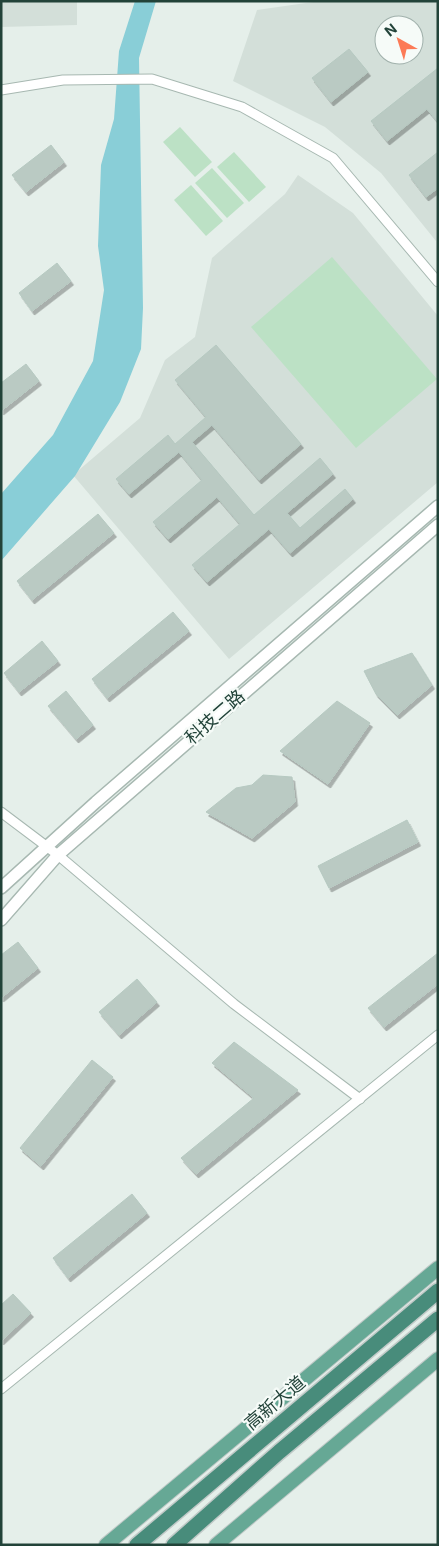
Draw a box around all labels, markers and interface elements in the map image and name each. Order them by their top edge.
north arrow [374,15,424,65]
text: N [381,20,400,39]
street label: 科技二路 [181,685,249,748]
street label: 高新大道 [240,1371,309,1434]

